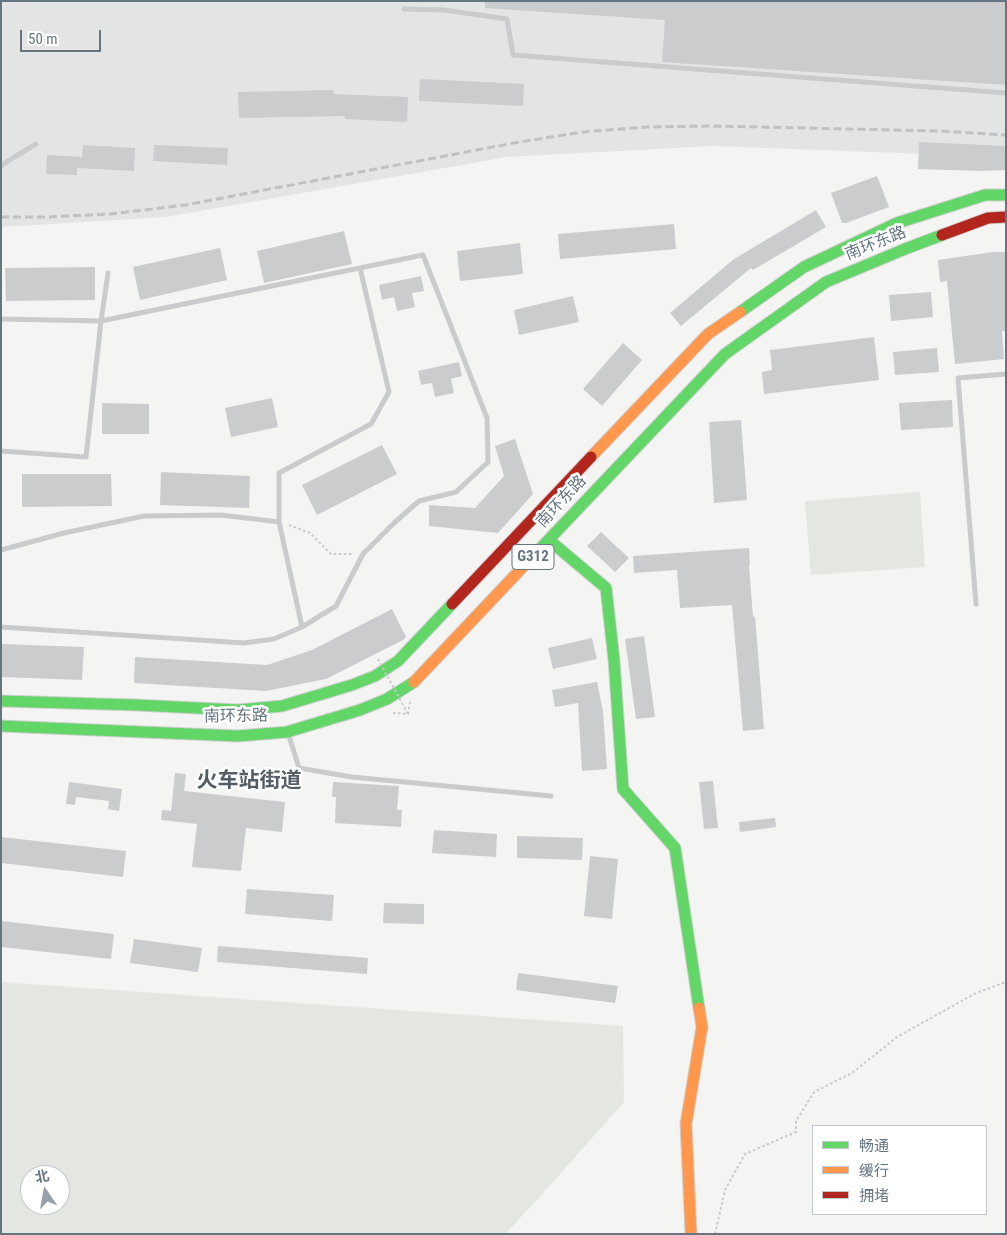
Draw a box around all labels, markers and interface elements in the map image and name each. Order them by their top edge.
scale bar [22,20,104,52]
text: 50 m [28,30,58,48]
street label: 南环东路 [843,223,909,265]
street label: 南环东路 [533,472,591,532]
road number: G312 [512,544,554,570]
street label: 南环东路 [204,707,268,727]
district label: 火车站街道 [197,769,301,795]
legend [812,1125,987,1215]
text: 畅通 [859,1137,889,1155]
text: 缓行 [859,1162,889,1180]
north arrow [20,1165,70,1215]
text: 北 [34,1167,51,1186]
text: 拥堵 [859,1187,889,1205]

